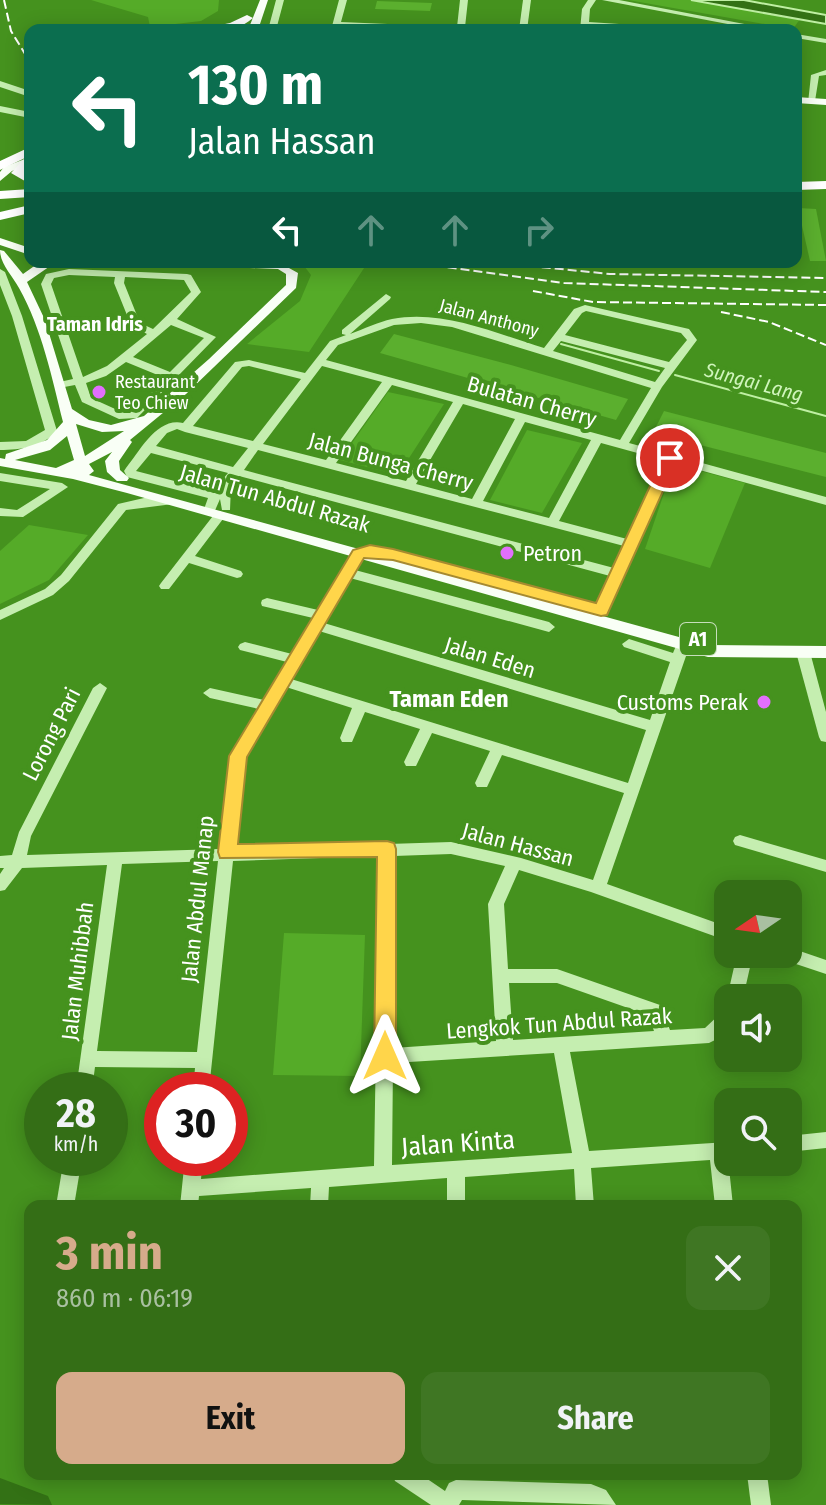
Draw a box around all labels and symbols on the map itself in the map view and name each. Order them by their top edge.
street label: Jalan Anthony [437,294,541,342]
district label: Taman Idris [47,312,143,336]
water label: Sungai Lang [701,357,806,407]
street label: Bulatan Cherry [464,370,600,433]
place label: Restaurant Teo Chiew [115,371,195,414]
marker: Restaurant Teo Chiew [90,383,108,401]
pin [636,424,704,492]
street label: Jalan Bunga Cherry [306,427,476,496]
street label: Jalan Tun Abdul Razak [176,458,374,539]
place label: Petron [523,540,582,567]
marker: Petron [498,544,516,562]
road number: A1 [680,623,716,655]
street label: Jalan Eden [441,631,539,684]
street label: Lorong Pari [17,683,86,785]
district label: Taman Eden [389,685,509,713]
place label: Customs Perak [617,689,749,716]
marker: Customs Perak [755,693,773,711]
street label: Jalan Abdul Manap [175,814,220,984]
street label: Jalan Hassan [459,817,577,872]
north arrow [714,880,802,968]
street label: Jalan Muhibbah [56,900,99,1042]
street label: Lengkok Tun Abdul Razak [445,1002,674,1045]
position arrow [343,1014,427,1098]
speed limit sign: 30 [144,1072,248,1176]
street label: Jalan Kinta [400,1124,516,1163]

